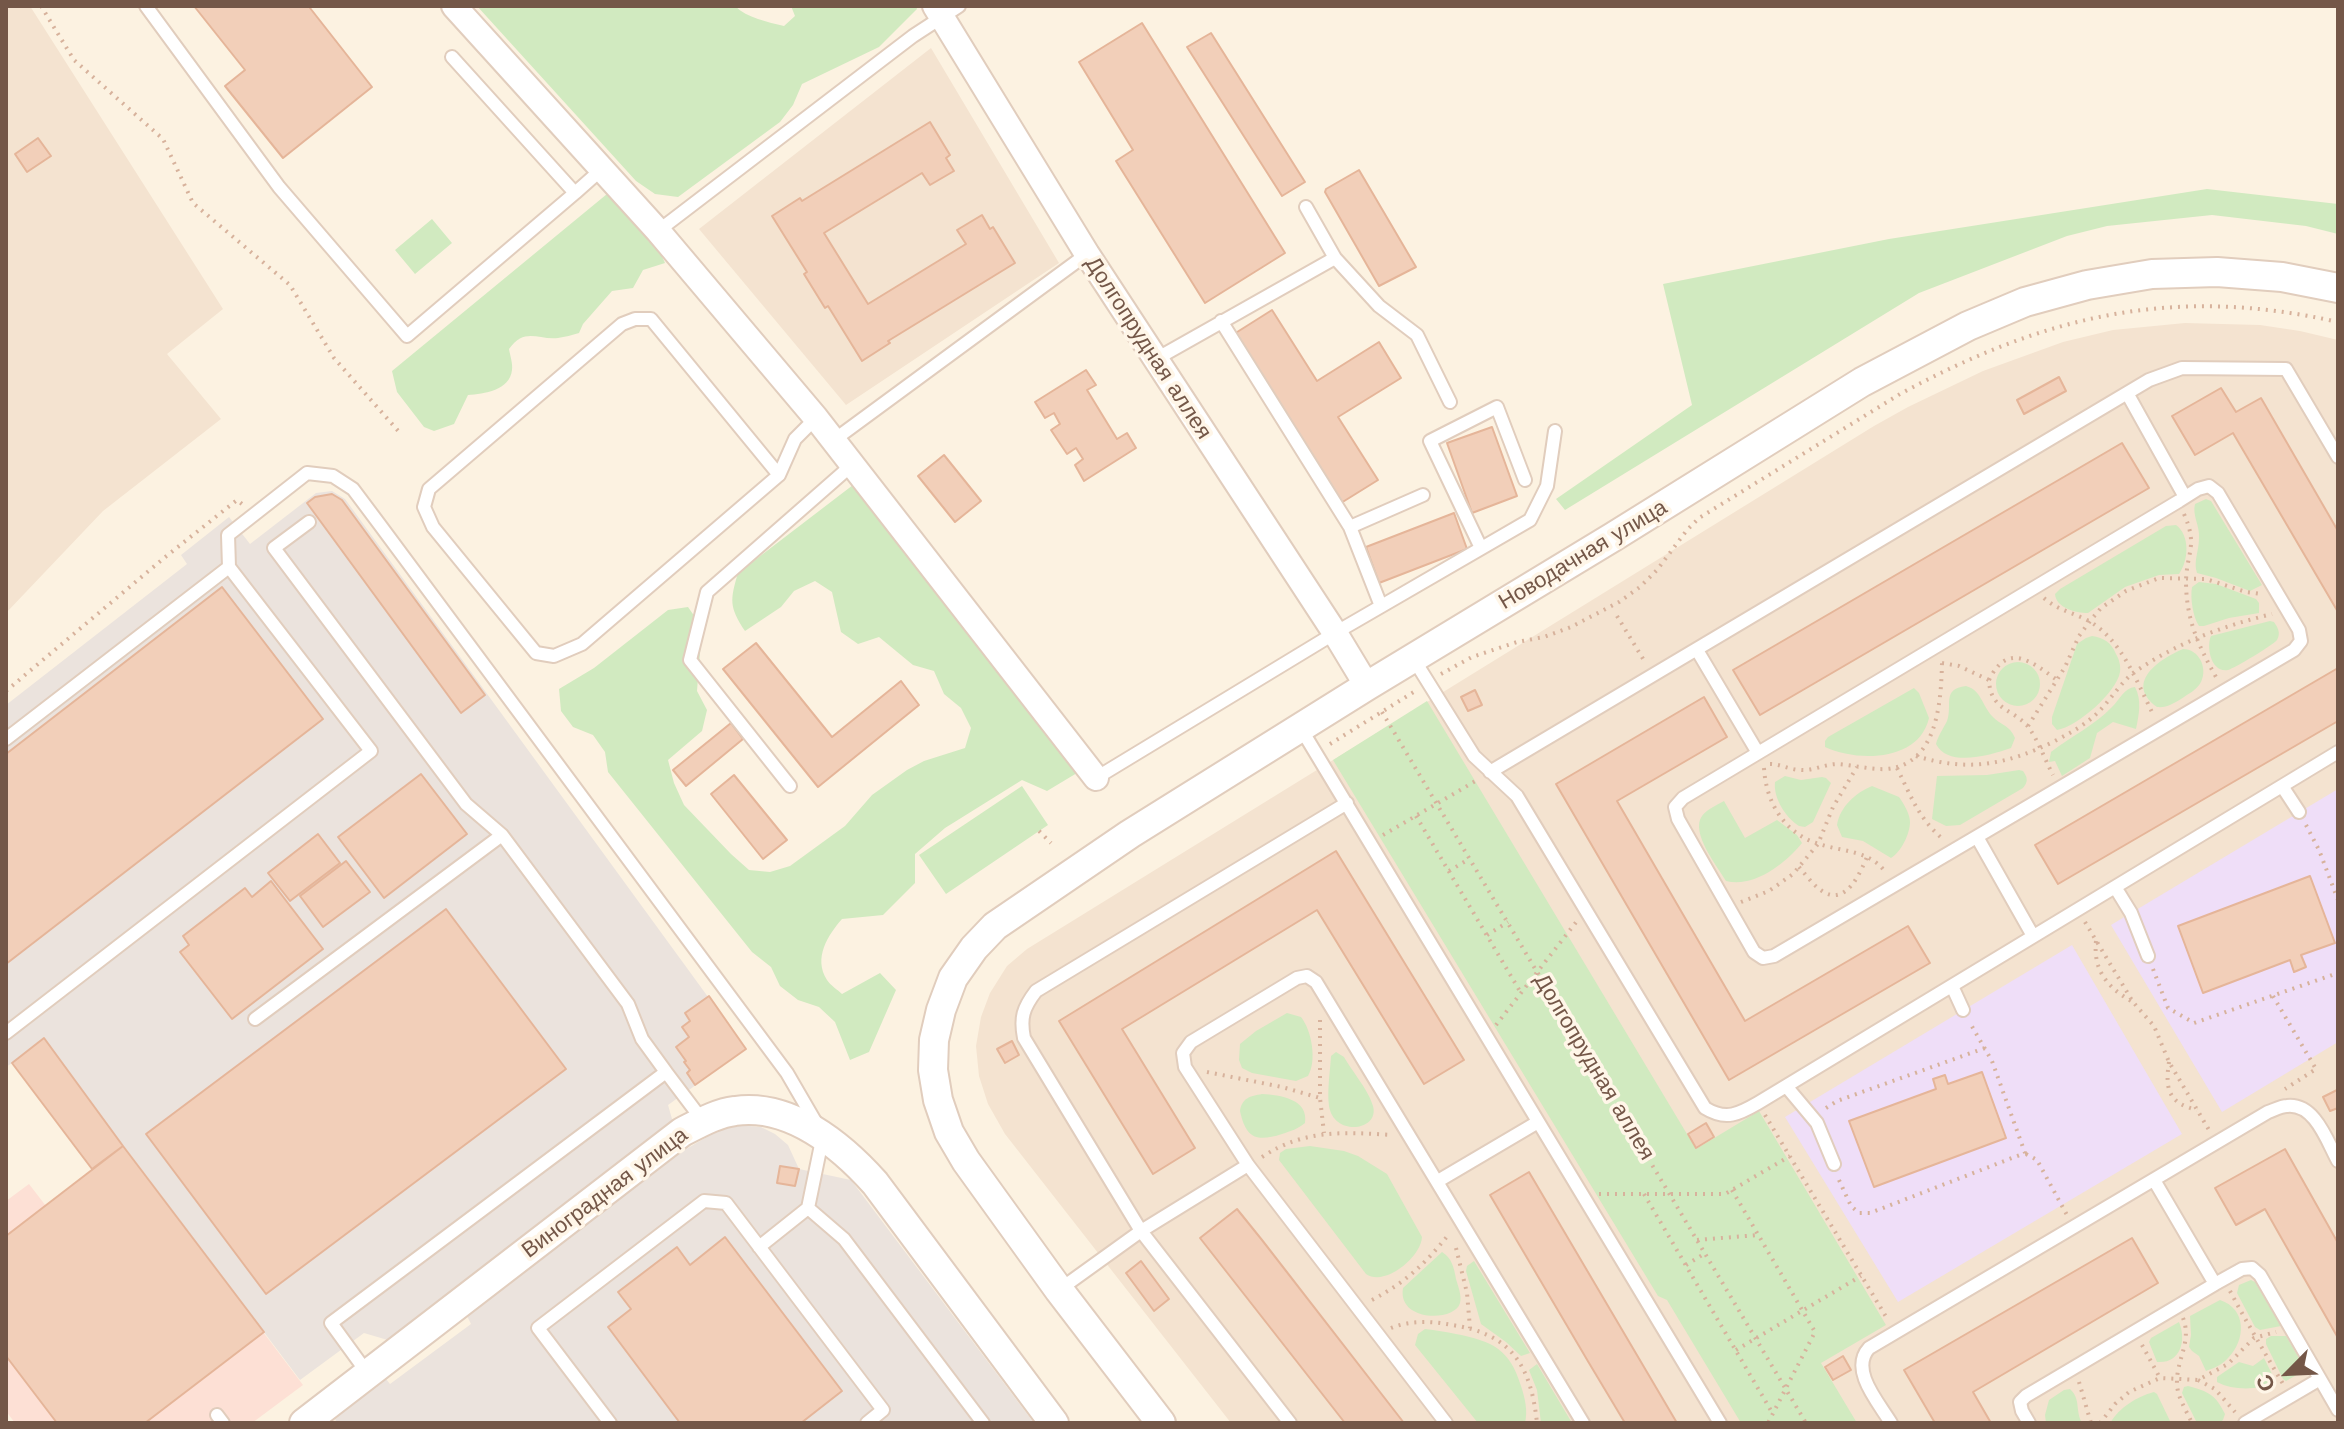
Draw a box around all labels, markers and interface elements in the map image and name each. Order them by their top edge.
street label: Долгопрудная аллея [1079,252,1217,444]
street label: Новодачная улица [1494,494,1672,616]
street label: Долгопрудная аллея [1528,969,1660,1165]
street label: Виноградная улица [517,1122,693,1264]
north arrow [2248,1333,2328,1413]
text: С [2251,1371,2280,1395]

